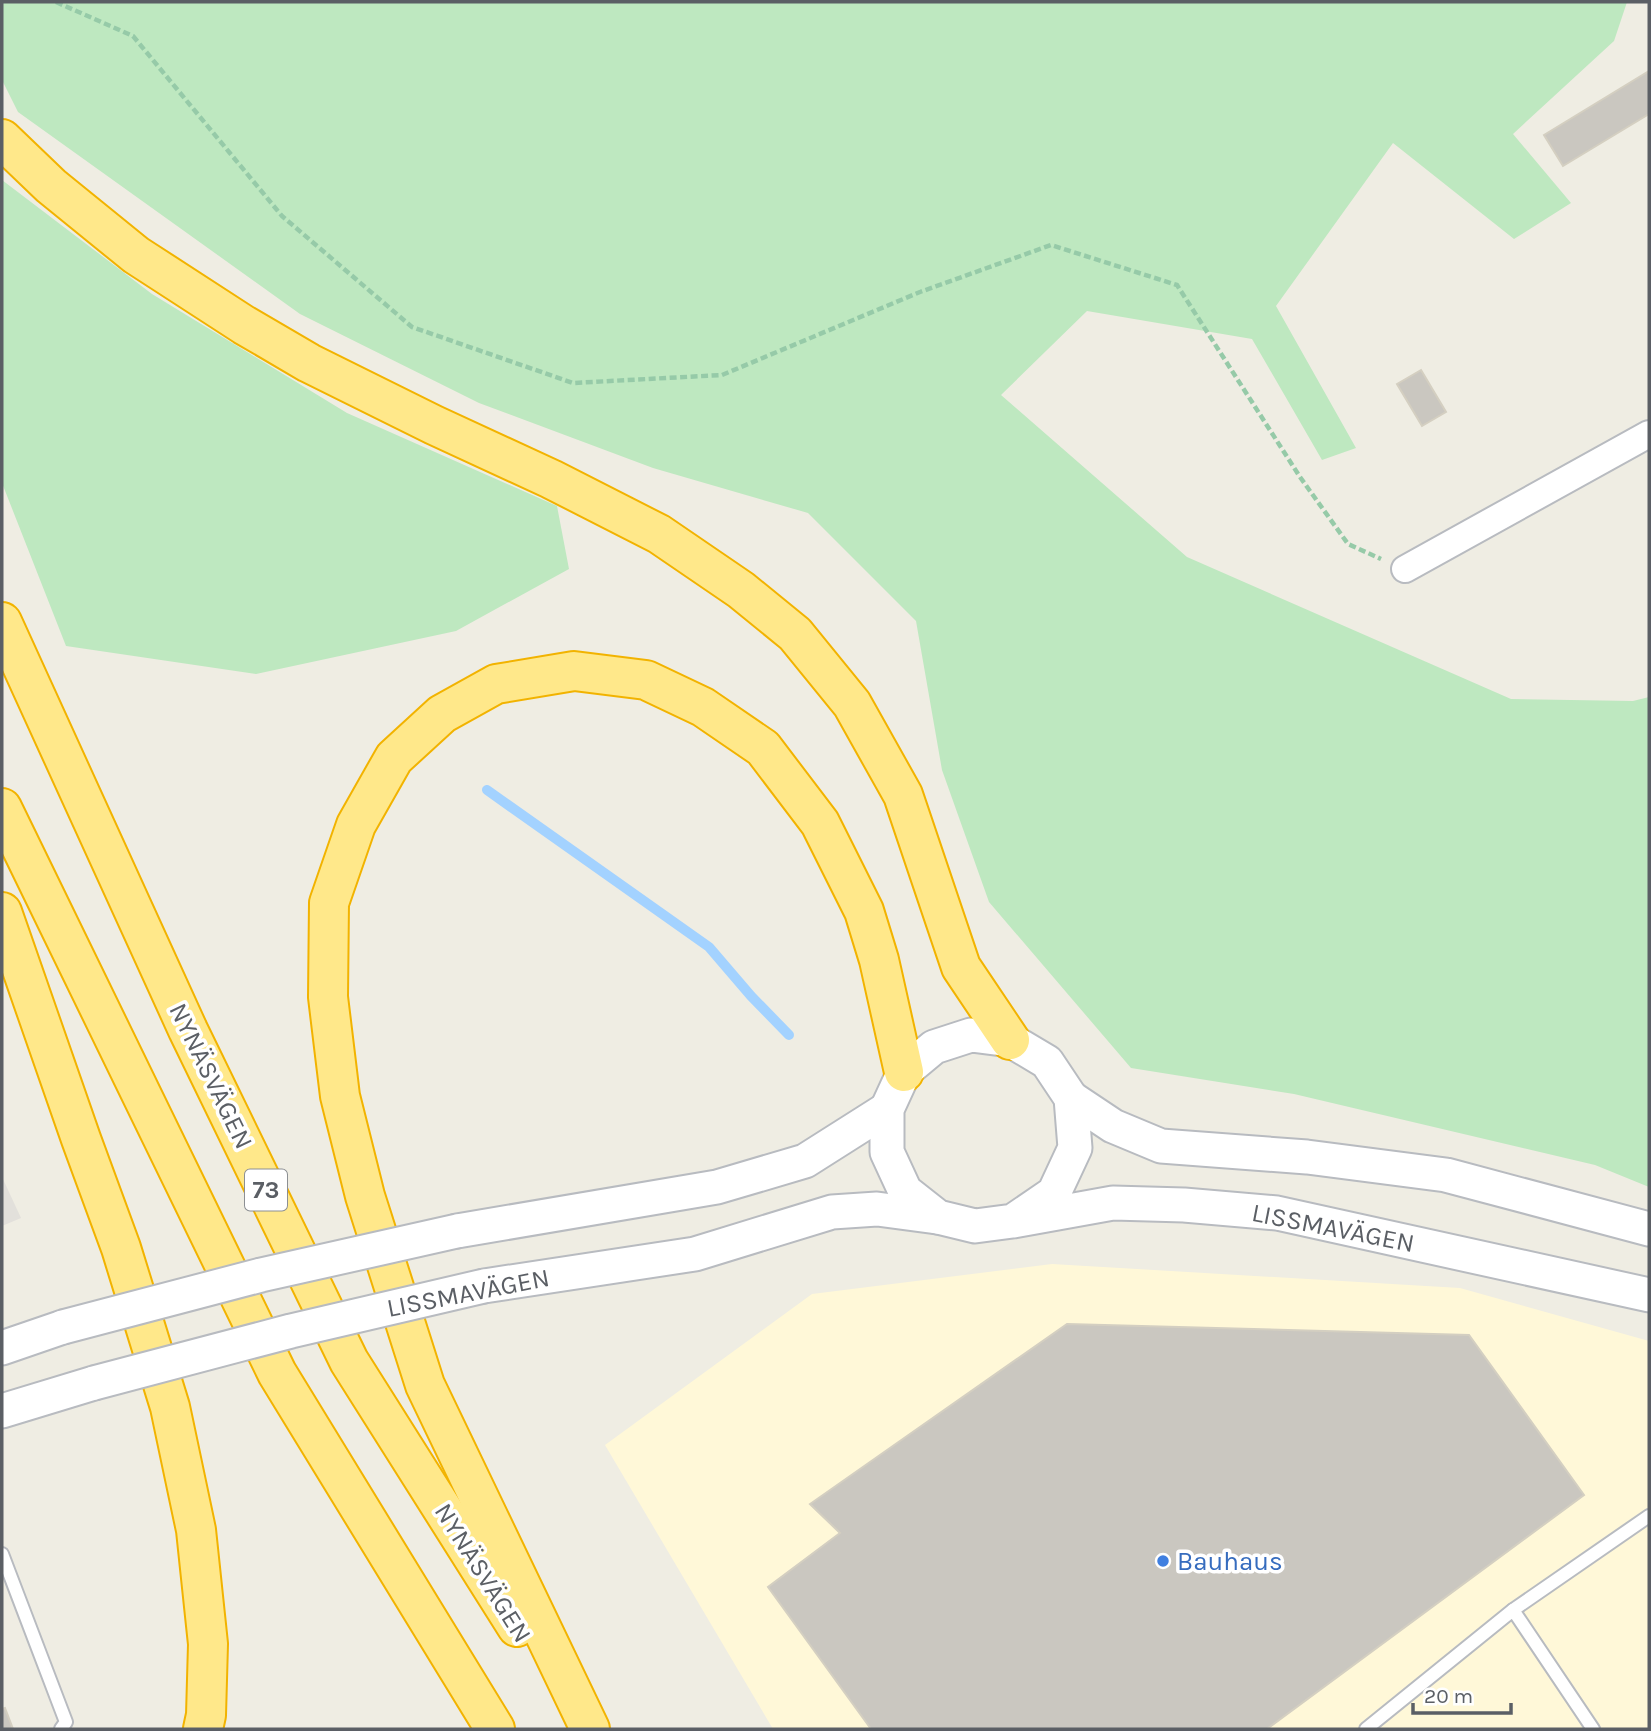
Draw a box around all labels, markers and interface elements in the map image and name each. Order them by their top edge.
street label: NYNÄSVÄGEN [162,998,260,1154]
road number: 73 [245,1170,287,1210]
street label: LISSMAVÄGEN [1249,1197,1417,1259]
street label: LISSMAVÄGEN [384,1262,552,1324]
street label: NYNÄSVÄGEN [428,1498,538,1648]
place label: Bauhaus [1177,1546,1283,1577]
marker: Bauhaus [1155,1553,1171,1569]
scale bar [1413,1672,1511,1716]
text: 20 m [1424,1684,1473,1708]

